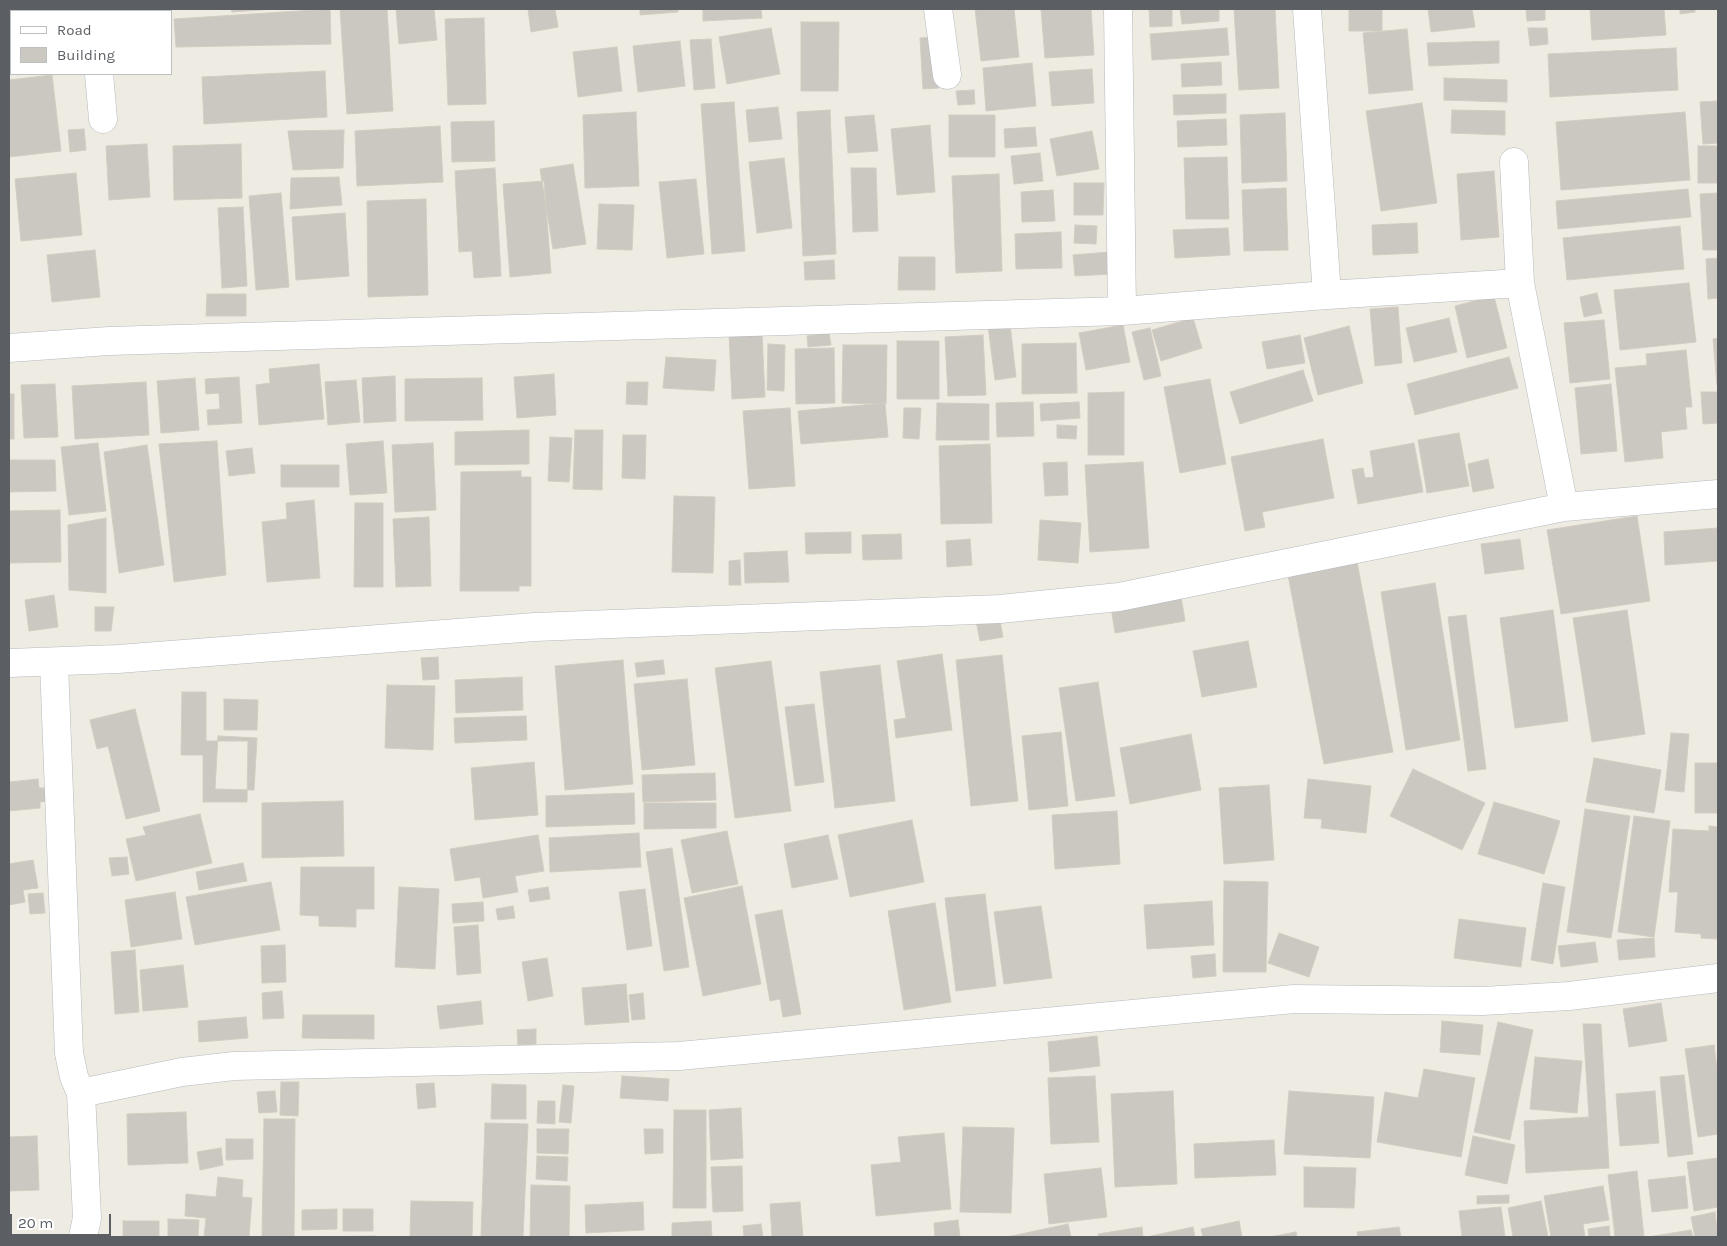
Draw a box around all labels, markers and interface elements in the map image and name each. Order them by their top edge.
legend [10,10,172,75]
text: Road [57,21,92,39]
text: Building [57,46,115,64]
scale bar [12,1204,114,1236]
text: 20 m [18,1214,53,1232]

